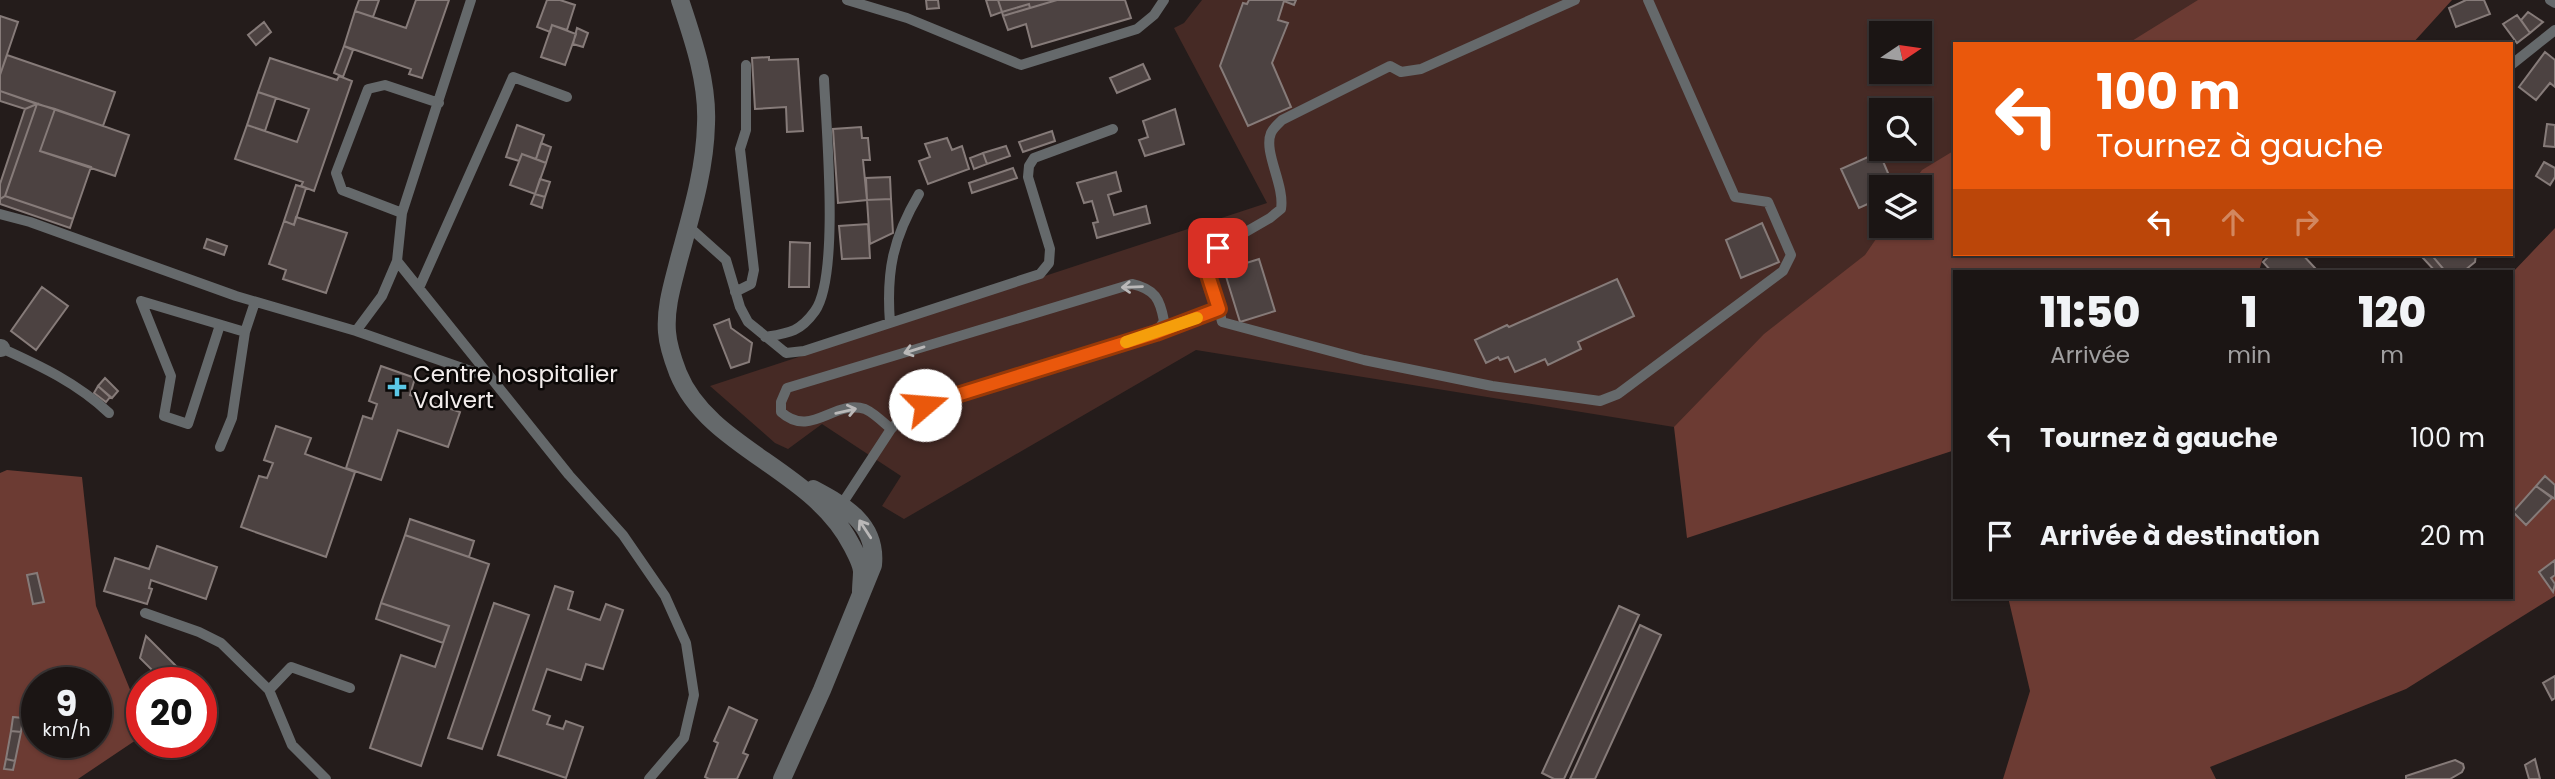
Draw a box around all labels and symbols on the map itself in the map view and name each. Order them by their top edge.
north arrow [1869,21,1932,84]
pin [1188,218,1248,278]
one-way arrow [1121,281,1144,294]
one-way arrow [904,344,926,357]
place label: Centre hospitalier Valvert [413,358,618,416]
position arrow [888,368,962,442]
marker: Centre hospitalier Valvert [387,377,407,397]
one-way arrow [834,404,856,417]
one-way arrow [857,520,872,539]
speed limit sign: 20 [126,667,217,758]

